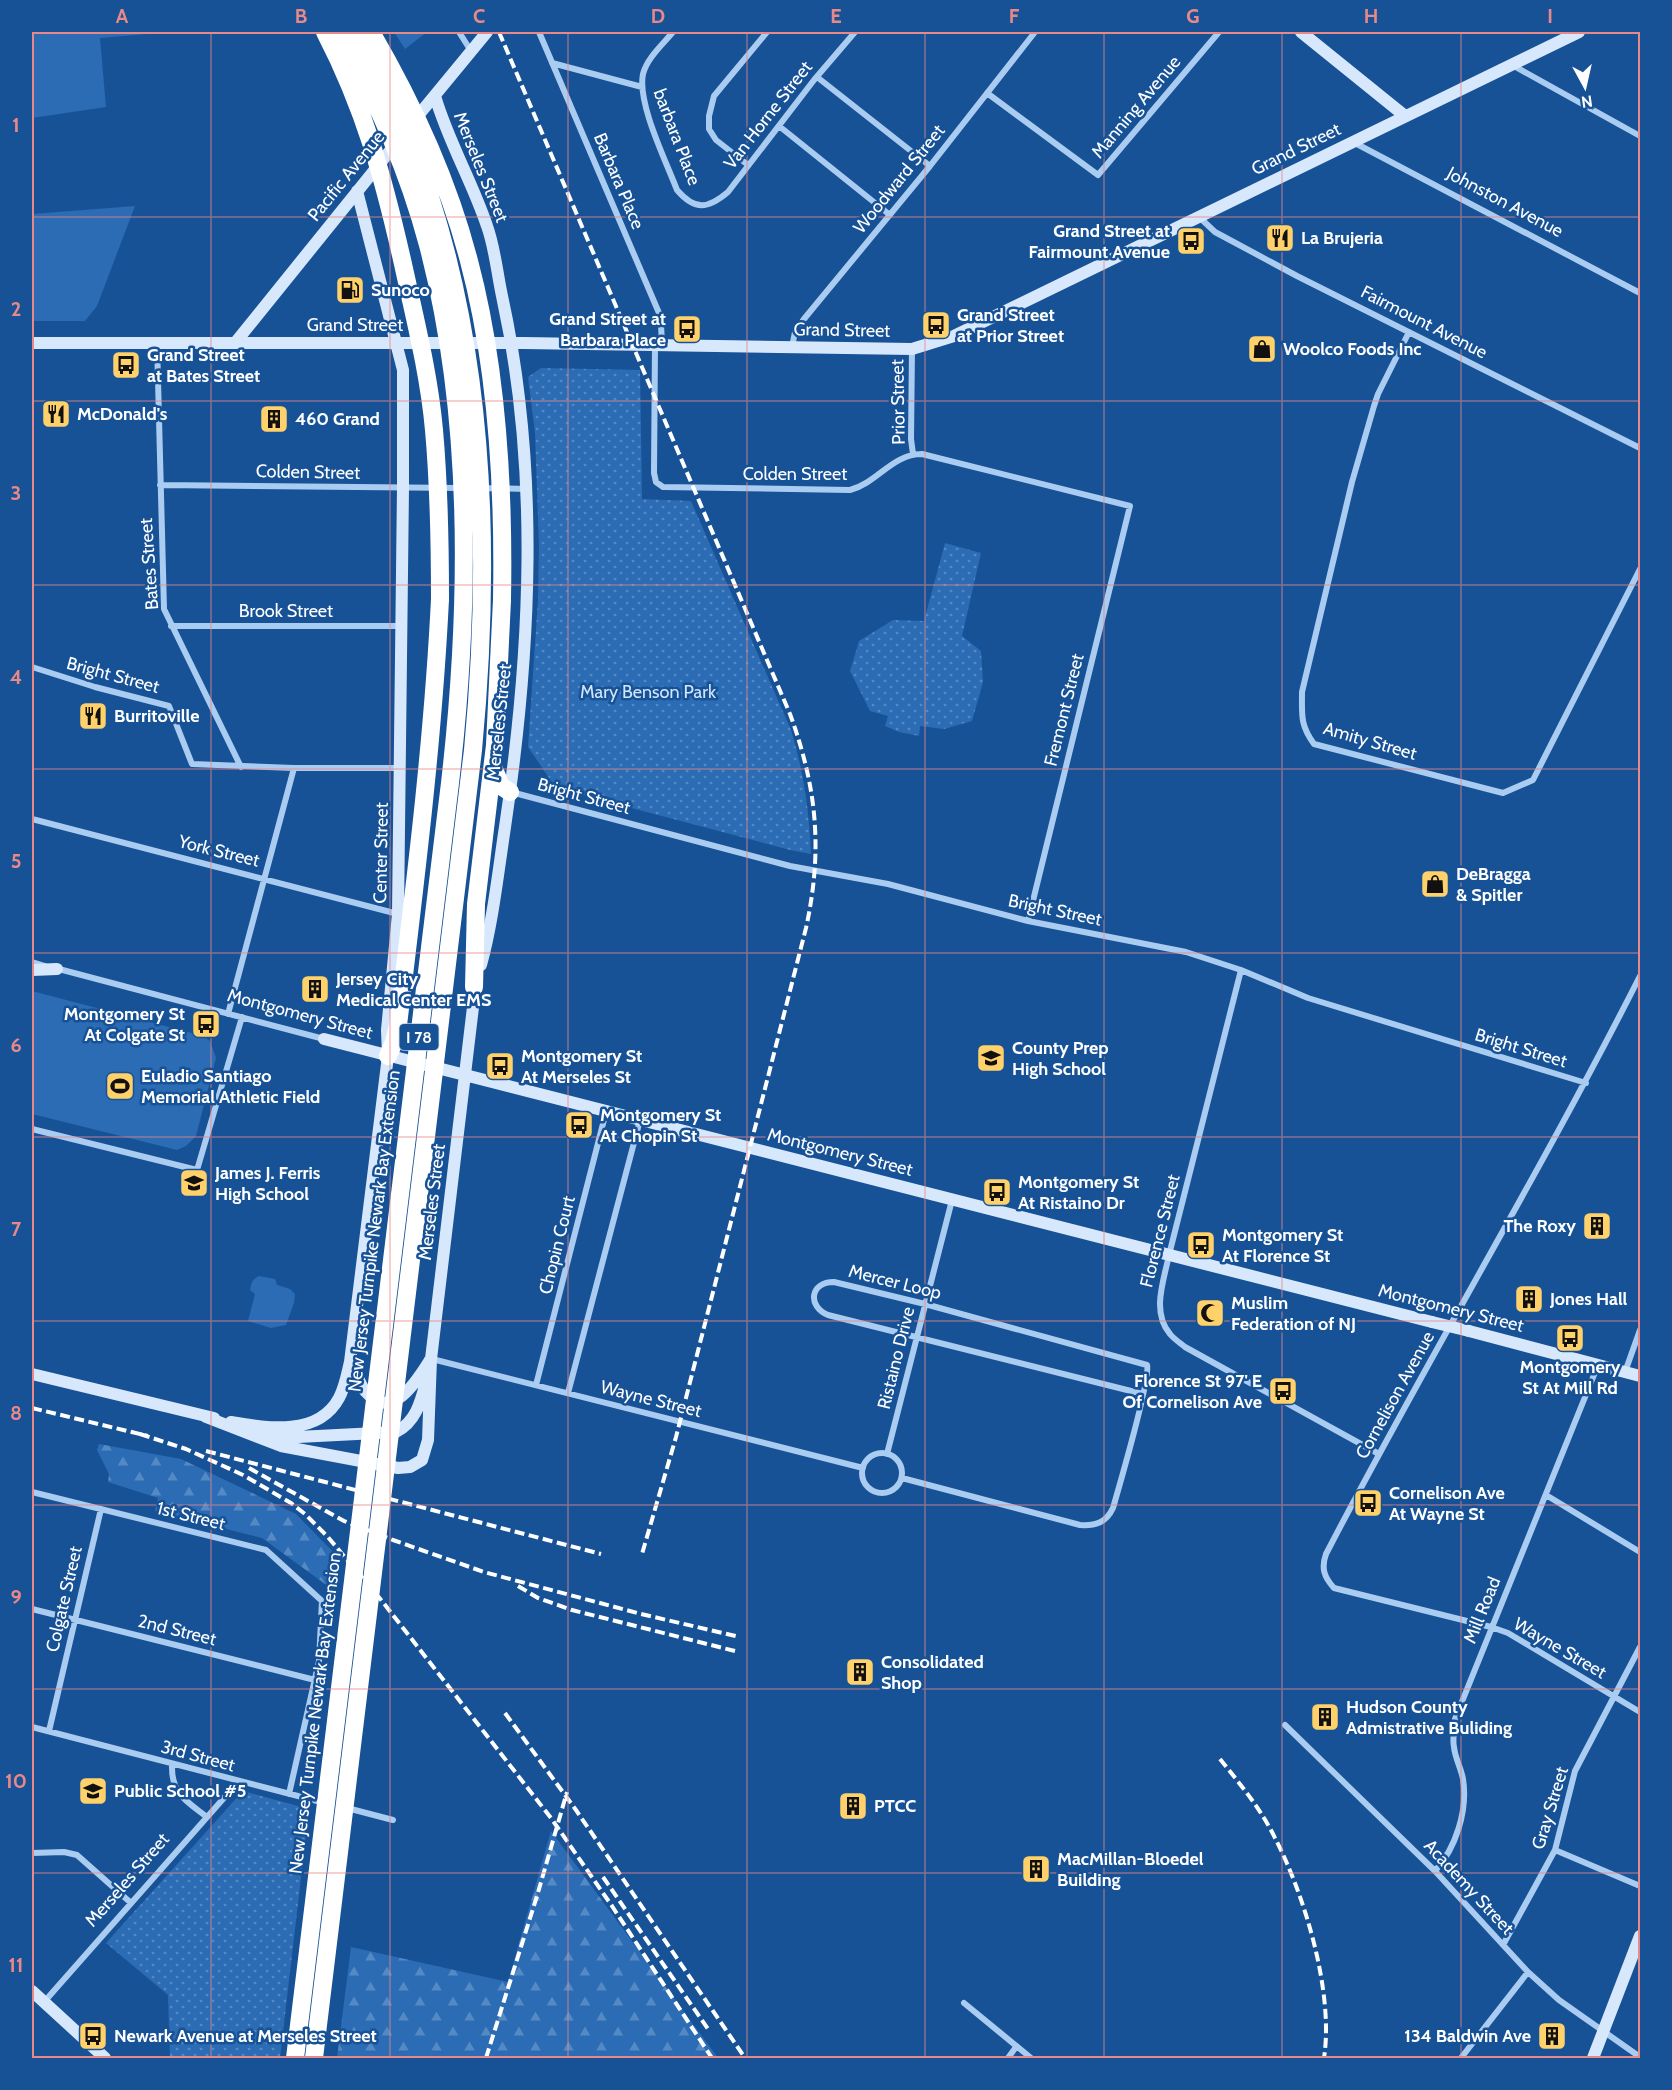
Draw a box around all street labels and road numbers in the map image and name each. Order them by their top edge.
street label: Manning Avenue [1087,51,1185,163]
street label: Van Horne Street [719,57,817,173]
street label: barbara Place [649,86,705,188]
street label: Merseles Street [449,109,513,225]
street label: Grand Street [1248,118,1344,180]
street label: Woodward Street [848,120,950,238]
street label: Pacific Avenue [303,126,389,226]
street label: Barbara Place [589,130,649,232]
street label: Johnston Avenue [1442,162,1567,242]
street label: Fairmount Avenue [1357,281,1491,363]
street label: Grand Street [307,314,403,336]
street label: Grand Street [794,318,890,342]
street label: Prior Street [886,359,910,445]
street label: Colden Street [256,460,360,484]
street label: Colden Street [743,463,847,485]
street label: Bates Street [135,517,163,611]
street label: Brook Street [239,600,333,622]
street label: Fremont Street [1039,651,1089,769]
street label: Bright Street [64,652,162,698]
street label: Merseles Street [482,663,516,781]
street label: Amity Street [1321,717,1419,765]
street label: Bright Street [535,773,633,819]
street label: Center Street [369,802,393,904]
street label: York Street [175,830,262,872]
street label: Bright Street [1006,889,1104,931]
street label: Montgomery Street [225,984,375,1044]
road number: I 78 [400,1024,438,1050]
street label: Bright Street [1472,1024,1570,1072]
street label: New Jersey Turnpike Newark Bay Extension [343,1069,405,1393]
street label: Montgomery Street [765,1123,915,1181]
street label: Merseles Street [414,1143,450,1261]
street label: Florence Street [1135,1172,1185,1290]
street label: Chopin Court [534,1194,580,1296]
street label: Mercer Loop [846,1260,944,1304]
street label: Montgomery Street [1376,1279,1526,1337]
street label: Ristaino Drive [873,1304,919,1412]
street label: Cornelison Avenue [1351,1327,1439,1463]
street label: Wayne Street [598,1376,704,1422]
street label: 1st Street [155,1497,227,1535]
street label: Colgate Street [41,1544,87,1654]
street label: New Jersey Turnpike Newark Bay Extension [284,1551,346,1875]
street label: Mill Road [1459,1574,1505,1646]
street label: 2nd Street [136,1610,218,1650]
street label: Wayne Street [1510,1613,1610,1683]
street label: 3rd Street [159,1736,237,1776]
street label: Gray Street [1527,1764,1573,1852]
street label: Merseles Street [80,1829,174,1931]
street label: Academy Street [1419,1835,1519,1939]

